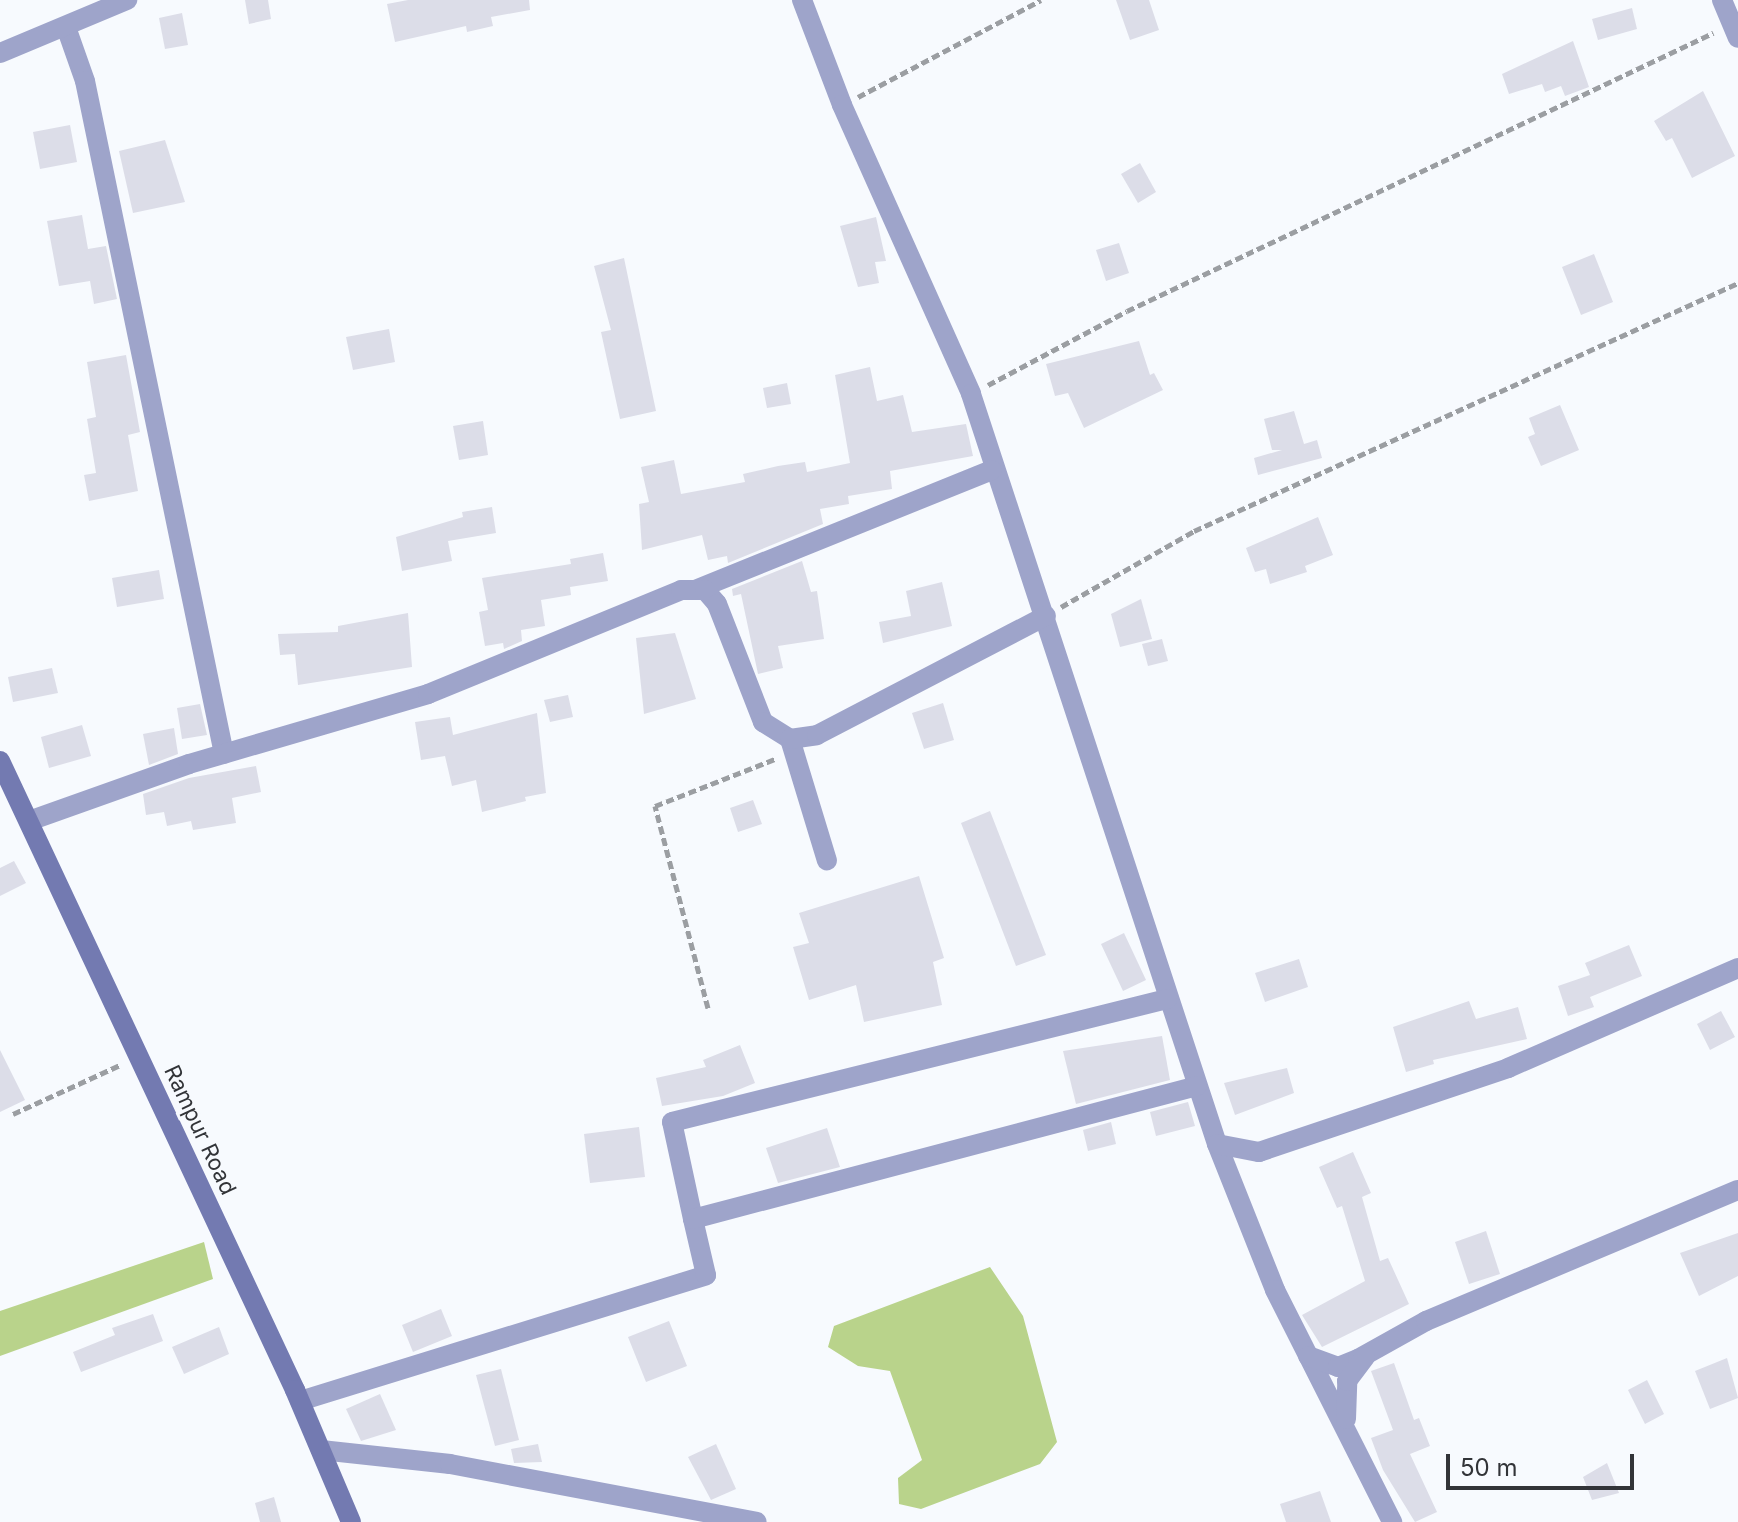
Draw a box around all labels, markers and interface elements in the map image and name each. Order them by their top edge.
street label: Rampur Road [159,1061,241,1199]
scale bar [1450,1438,1638,1488]
text: 50 m [1460,1453,1518,1482]

